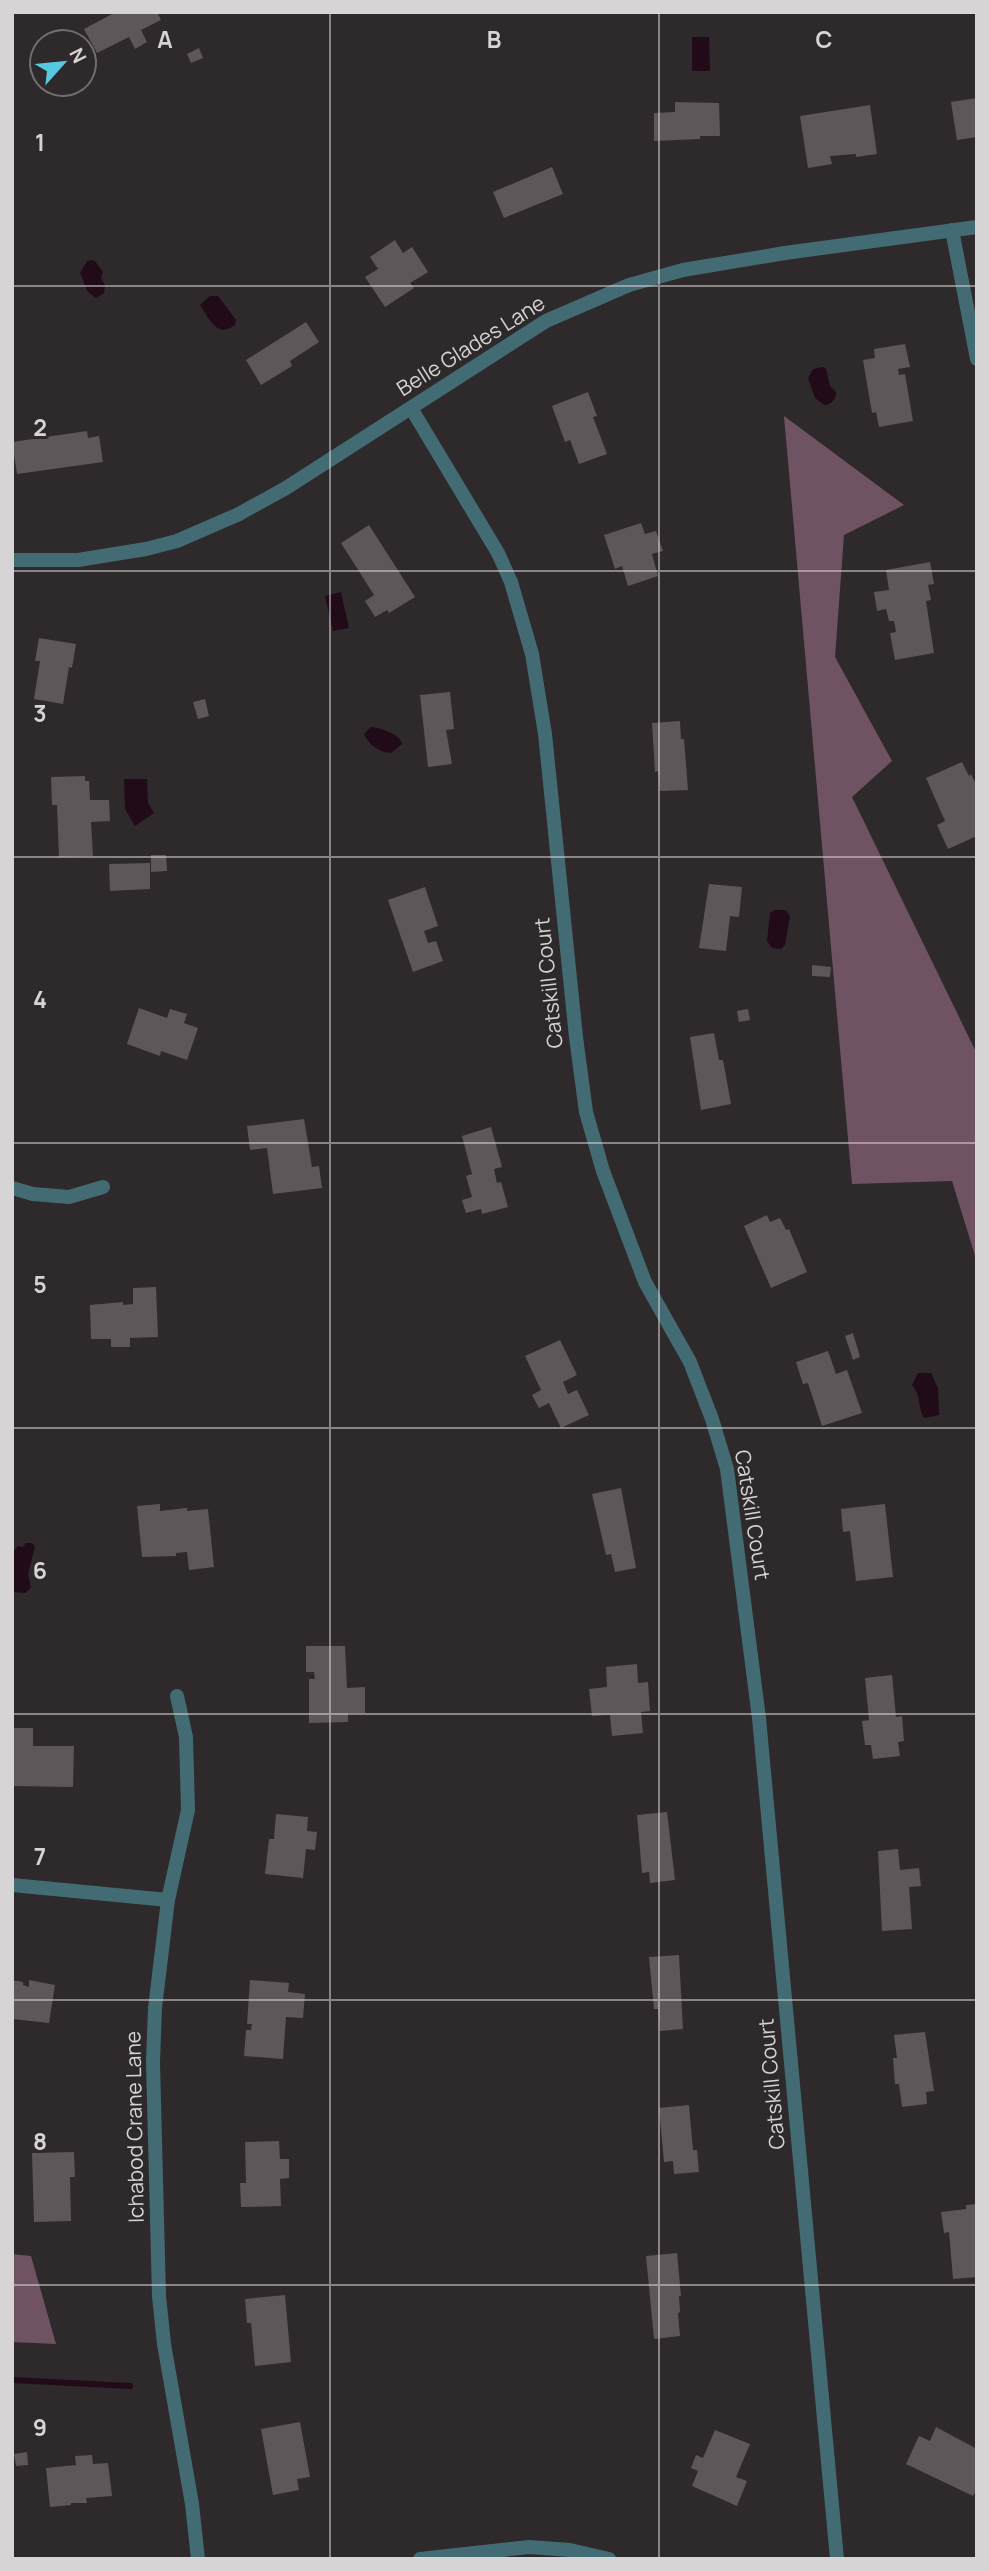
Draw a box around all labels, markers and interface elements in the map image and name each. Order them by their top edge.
text: A [157,23,173,55]
text: B [487,23,501,55]
text: C [816,23,833,55]
north arrow [28,28,98,98]
text: N [63,43,93,67]
text: 1 [35,126,45,158]
street label: Belle Glades Lane [391,288,550,402]
text: 2 [33,411,47,443]
text: 3 [33,697,47,729]
street label: Catskill Court [527,916,569,1050]
text: 4 [33,983,47,1015]
text: 5 [33,1268,47,1300]
street label: Catskill Court [729,1448,777,1582]
text: 6 [33,1554,47,1586]
text: 7 [34,1840,46,1872]
street label: Catskill Court [751,2017,791,2151]
street label: Ichabod Crane Lane [118,2031,150,2223]
text: 8 [33,2125,47,2157]
text: 9 [33,2411,47,2443]

